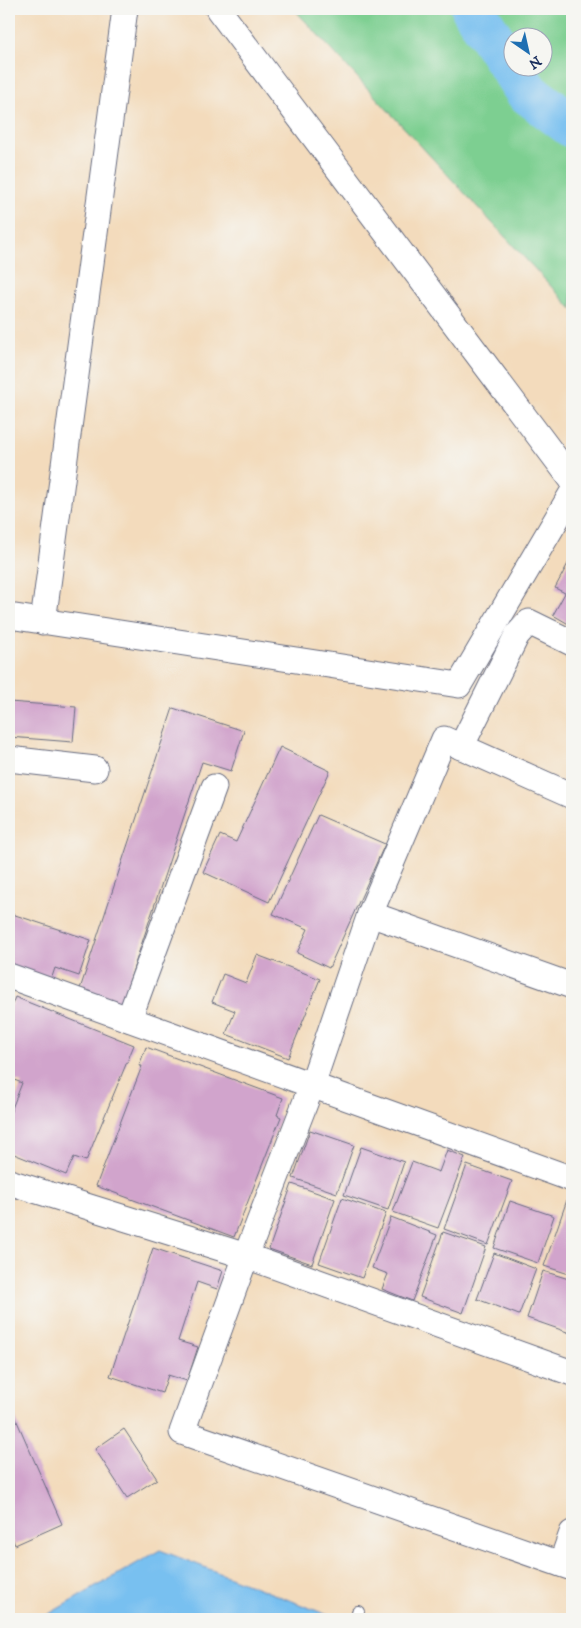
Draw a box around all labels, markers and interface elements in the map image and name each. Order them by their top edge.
north arrow [504,28,554,78]
text: N [524,51,545,73]

